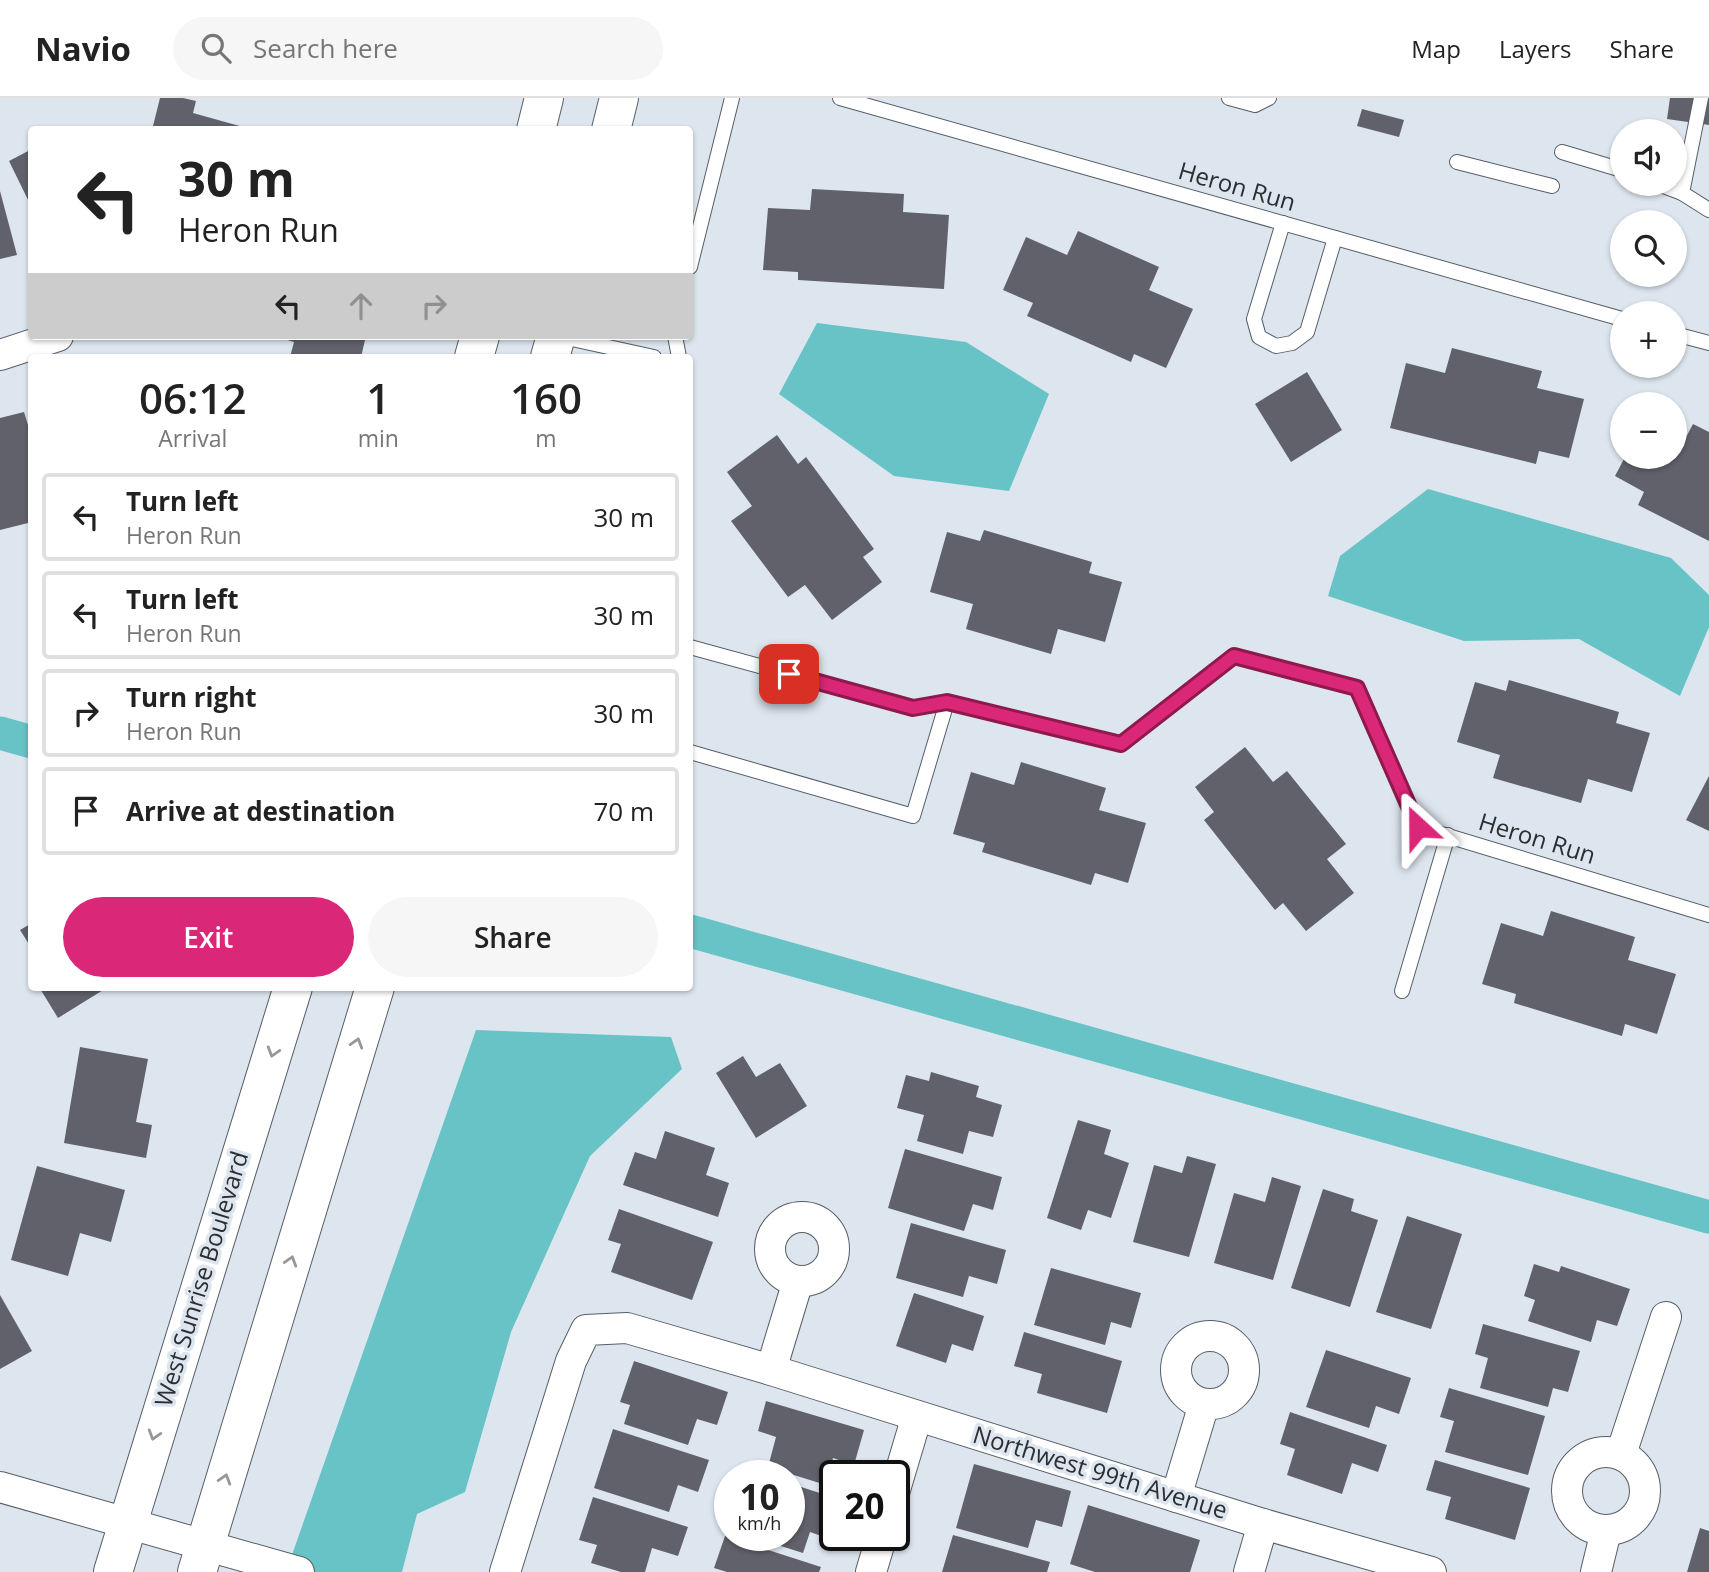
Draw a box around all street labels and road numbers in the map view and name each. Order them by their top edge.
street label: Heron Run [1175,153,1300,218]
street label: Heron Run [1475,804,1600,871]
street label: West Sunrise Boulevard [146,1147,255,1410]
street label: Northwest 99th Avenue [969,1417,1232,1526]

